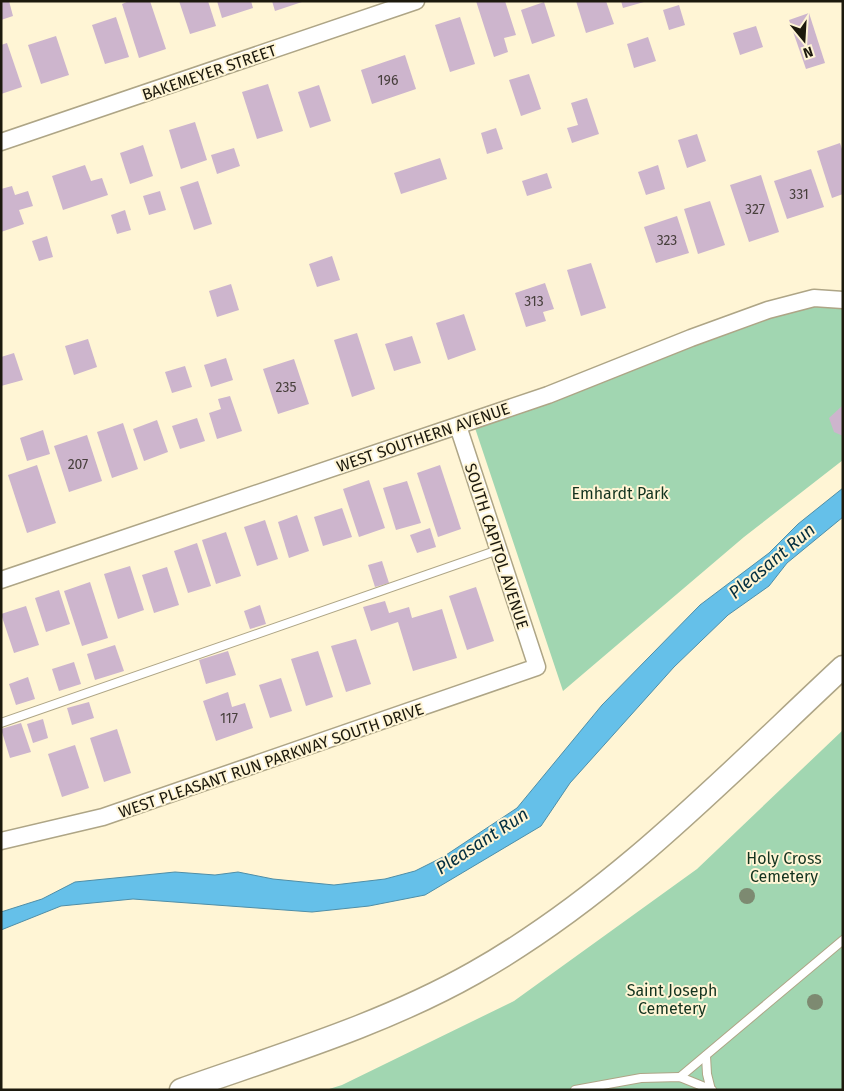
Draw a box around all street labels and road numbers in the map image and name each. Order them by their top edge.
street label: BAKEMEYER STREET [140,40,279,104]
street label: WEST SOUTHERN AVENUE [334,399,512,476]
street label: SOUTH CAPITOL AVENUE [461,461,532,632]
street label: WEST PLEASANT RUN PARKWAY SOUTH DRIVE [116,699,426,822]

